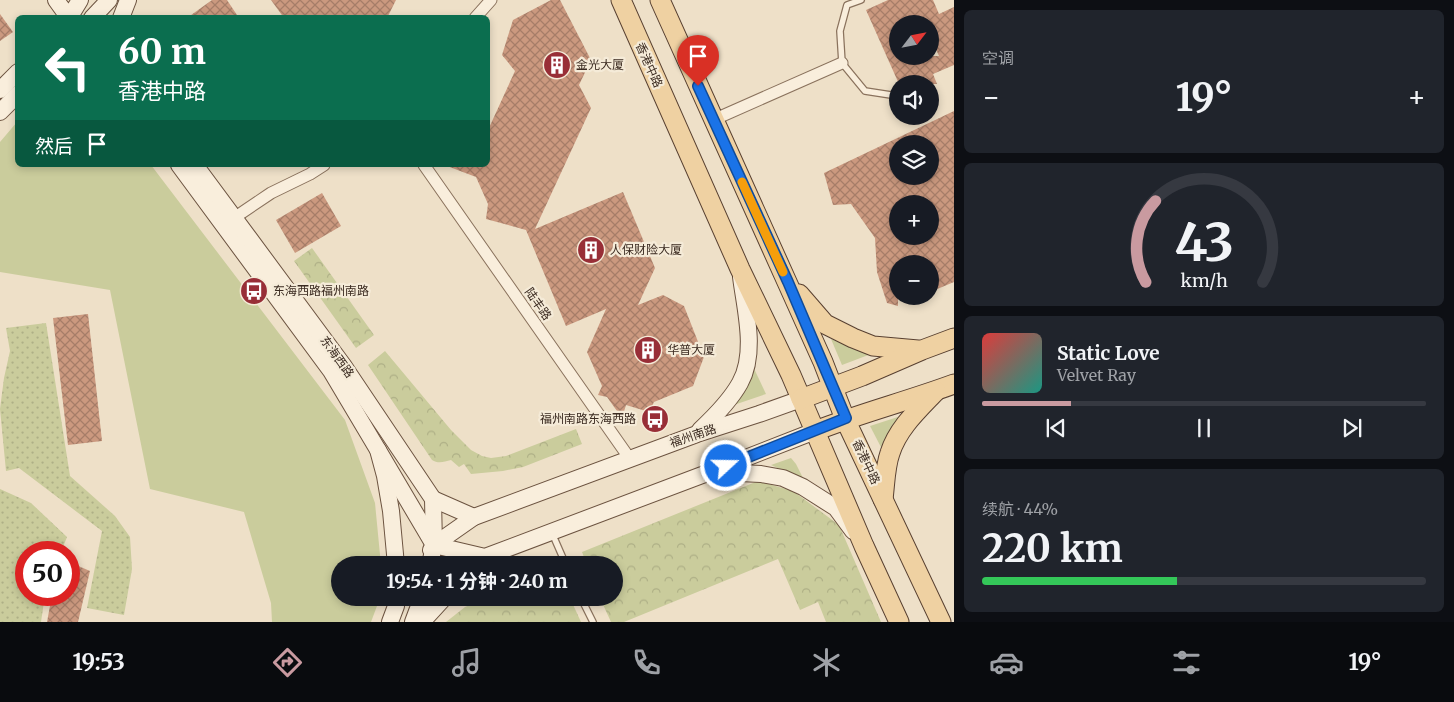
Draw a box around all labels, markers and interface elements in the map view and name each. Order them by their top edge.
north arrow [889,15,939,65]
map controls [889,15,939,305]
text: 60 m [118,30,206,74]
icon: left [35,35,100,100]
pin [677,35,719,86]
street label: 香港中路 [633,40,666,90]
icon: arrive [684,42,712,70]
text: 空调 [982,48,1014,68]
building icon: 金光大厦 [542,50,572,80]
place label: 金光大厦 [576,57,624,72]
text: 19° [1176,74,1233,121]
button: sound [889,75,939,125]
text: 香港中路 [118,77,206,105]
text: − [982,79,1001,115]
text: + [1407,79,1426,115]
icon: arrive [83,130,111,158]
text: 然后 [35,134,73,158]
button: layers [889,135,939,185]
button: + [889,195,939,245]
text: 43 [1174,210,1234,275]
building icon: 人保财险大厦 [576,235,606,265]
place label: 人保财险大厦 [610,242,682,257]
button: − [889,255,939,305]
text: km/h [1180,269,1228,292]
bus stop icon: 东海西路福州南路 [239,276,269,306]
place label: 东海西路福州南路 [273,283,369,298]
street label: 陆丰路 [522,285,555,323]
street label: 东海西路 [317,333,358,381]
building icon: 华普大厦 [633,335,663,365]
text: Static Love [1057,341,1160,365]
place label: 华普大厦 [667,342,715,357]
text: Velvet Ray [1057,365,1136,385]
bus stop icon: 福州南路东海西路 [640,404,670,434]
place label: 福州南路东海西路 [540,411,636,426]
icon: previous [1042,414,1070,442]
icon: pause [1190,414,1218,442]
icon: next [1338,414,1366,442]
street label: 福州南路 [668,421,718,450]
street label: 香港中路 [850,437,883,487]
position arrow [699,439,751,491]
text: 续航 · 44% [982,499,1058,519]
text: 220 km [982,525,1123,572]
speed limit sign: 50 [15,541,80,606]
text: 19:54 · 1 分钟 · 240 m [386,569,568,593]
icon: directions [270,645,305,680]
icon: music [449,645,484,680]
icon: phone [629,645,664,680]
icon: climate [809,645,844,680]
icon: car [989,645,1024,680]
icon: filters [1169,645,1204,680]
text: 19:53 [72,648,125,676]
text: 19° [1349,648,1382,676]

